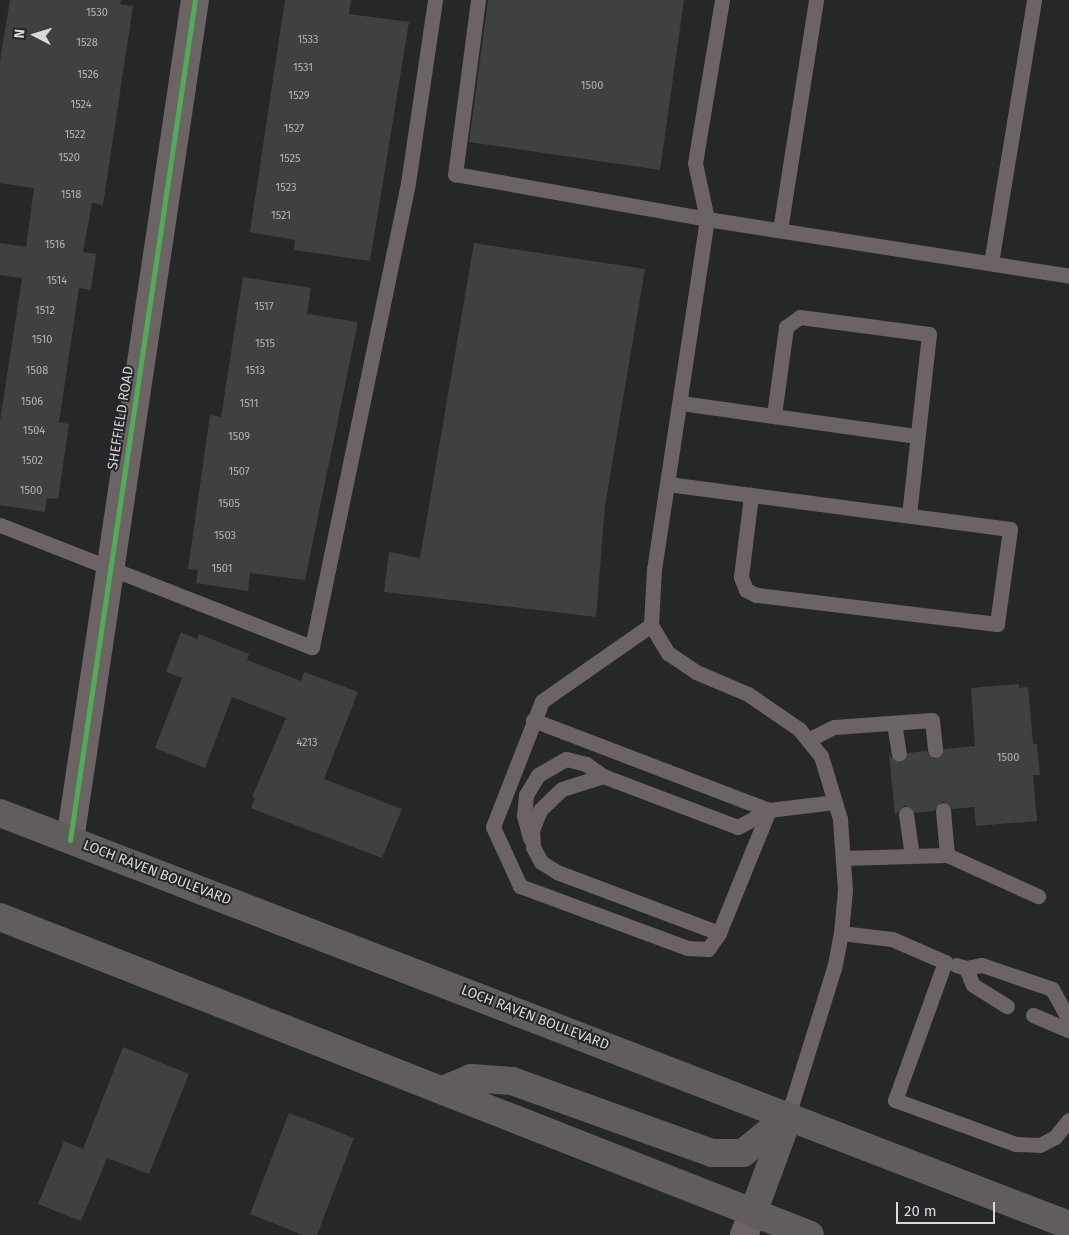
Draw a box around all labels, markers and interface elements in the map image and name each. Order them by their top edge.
house number: 1530 [86,6,108,20]
north arrow [10,10,60,60]
text: N [11,28,28,39]
house number: 1533 [297,33,319,47]
house number: 1528 [76,36,98,50]
house number: 1531 [293,61,313,75]
house number: 1526 [77,68,99,82]
house number: 1500 [581,79,603,93]
house number: 1529 [288,89,310,103]
house number: 1524 [70,98,92,112]
house number: 1527 [284,122,304,136]
house number: 1522 [64,128,86,142]
house number: 1520 [58,151,80,165]
house number: 1525 [279,152,301,166]
house number: 1523 [275,181,297,195]
house number: 1518 [61,188,81,202]
house number: 1521 [271,209,291,223]
house number: 1516 [45,238,65,252]
house number: 1514 [47,274,67,288]
house number: 1517 [254,300,274,314]
house number: 1512 [35,304,55,318]
house number: 1510 [32,333,52,347]
house number: 1515 [255,337,275,351]
house number: 1508 [26,364,48,378]
house number: 1513 [245,364,265,378]
street label: SHEFFIELD ROAD [105,365,137,471]
house number: 1506 [21,395,43,409]
house number: 1511 [239,397,259,411]
house number: 1504 [23,424,45,438]
house number: 1509 [228,430,250,444]
house number: 1502 [21,454,43,468]
house number: 1507 [228,465,250,479]
house number: 1500 [20,484,42,498]
house number: 1505 [218,497,240,511]
house number: 1503 [214,529,236,543]
house number: 1501 [212,562,232,576]
house number: 4213 [296,736,318,750]
house number: 1500 [997,751,1019,765]
street label: LOCH RAVEN BOULEVARD [81,837,233,909]
street label: LOCH RAVEN BOULEVARD [459,982,611,1054]
scale bar [899,1192,998,1224]
text: 20 m [904,1202,937,1220]

